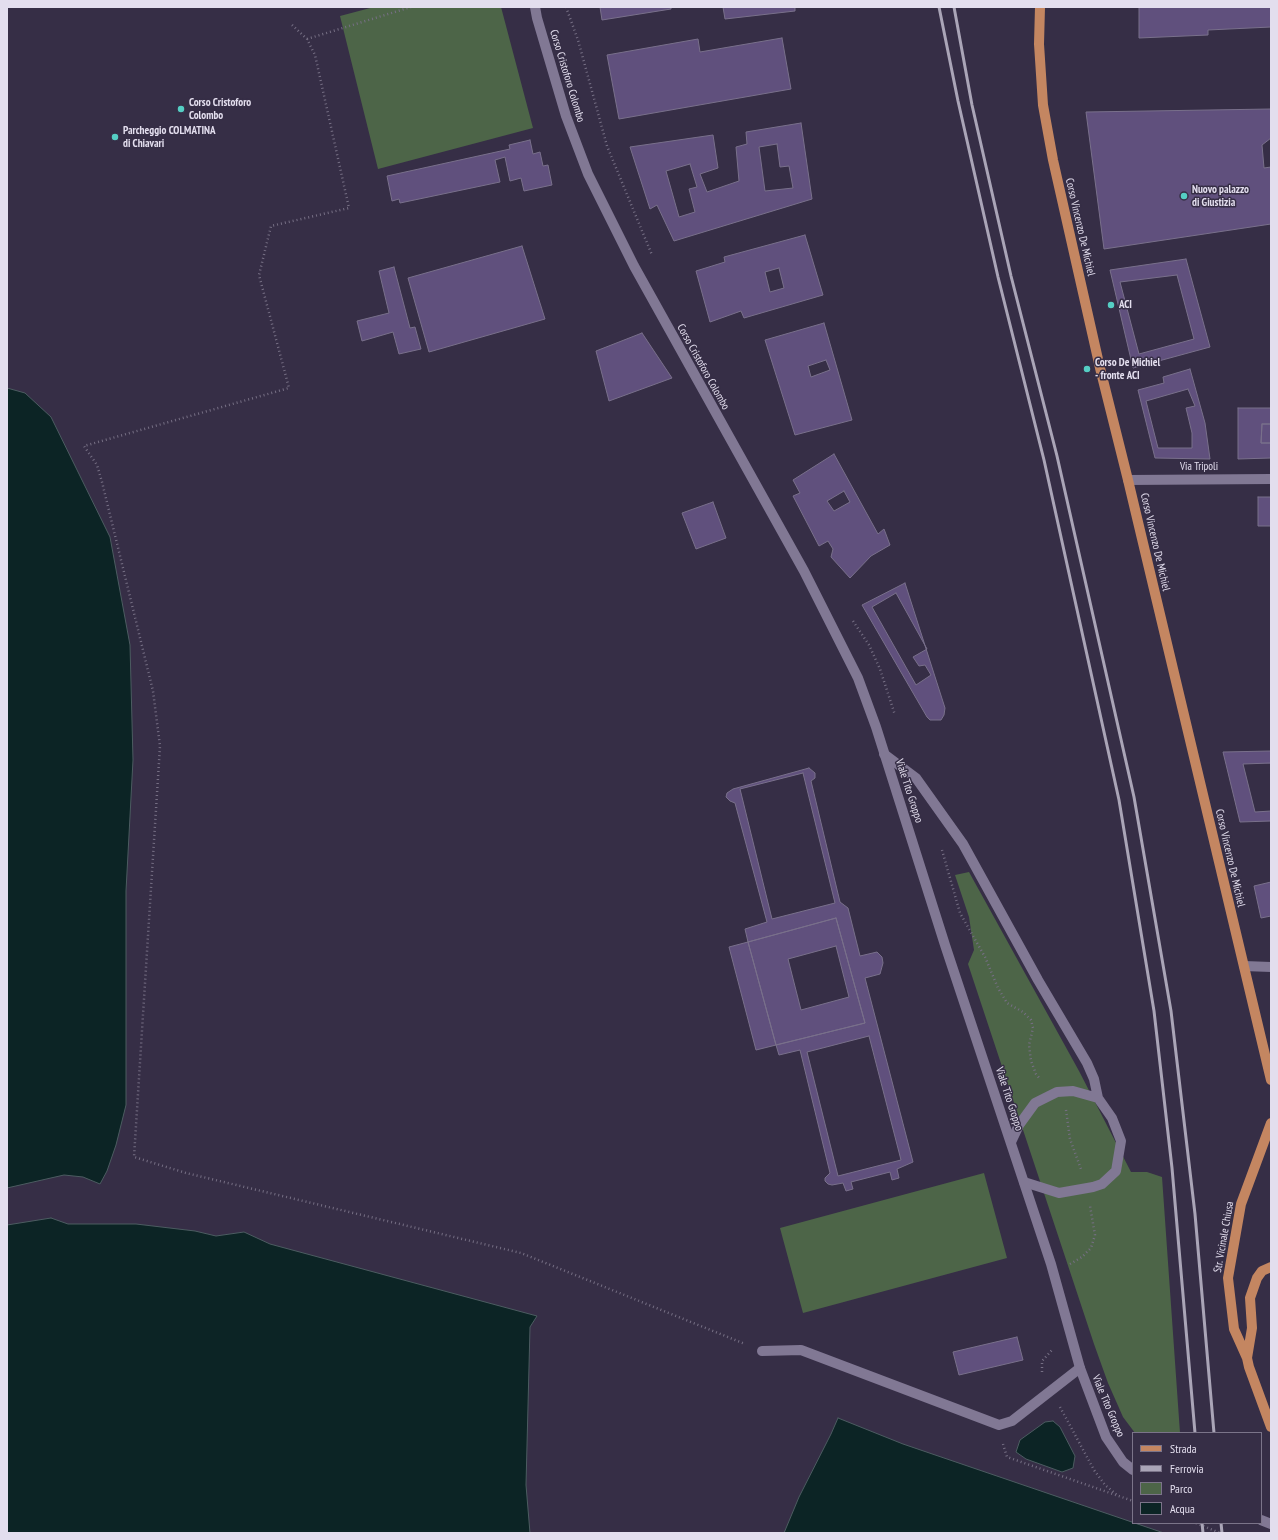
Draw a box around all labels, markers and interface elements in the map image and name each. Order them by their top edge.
street label: Corso Cristoforo Colombo [547,28,587,124]
place label: Corso Cristoforo Colombo [189,96,251,122]
marker: Corso Cristoforo Colombo [176,104,186,114]
place label: Parcheggio COLMATINA di Chiavari [123,124,215,150]
marker: Parcheggio COLMATINA di Chiavari [110,132,120,142]
street label: Corso Vincenzo De Michiel [1062,177,1098,277]
place label: Nuovo palazzo di Giustizia [1192,183,1249,209]
marker: Nuovo palazzo di Giustizia [1179,191,1189,201]
place label: ACI [1119,298,1132,312]
marker: ACI [1106,300,1116,310]
street label: Corso Cristoforo Colombo [674,322,732,412]
place label: Corso De Michiel - fronte ACI [1095,356,1160,382]
marker: Corso De Michiel - fronte ACI [1082,364,1092,374]
street label: Via Tripoli [1180,460,1218,474]
street label: Corso Vincenzo De Michiel [1137,492,1173,592]
street label: Viale Tito Groppo [893,758,925,824]
street label: Corso Vincenzo De Michiel [1212,808,1248,908]
street label: Viale Tito Groppo [993,1066,1025,1132]
street label: Str. Vicinale Chiusa [1211,1200,1237,1274]
street label: Viale Tito Groppo [1089,1373,1127,1439]
legend [1132,1432,1262,1524]
text: Strada [1170,1441,1197,1456]
text: Ferrovia [1170,1461,1204,1476]
text: Parco [1170,1481,1192,1496]
text: Acqua [1170,1501,1195,1516]

